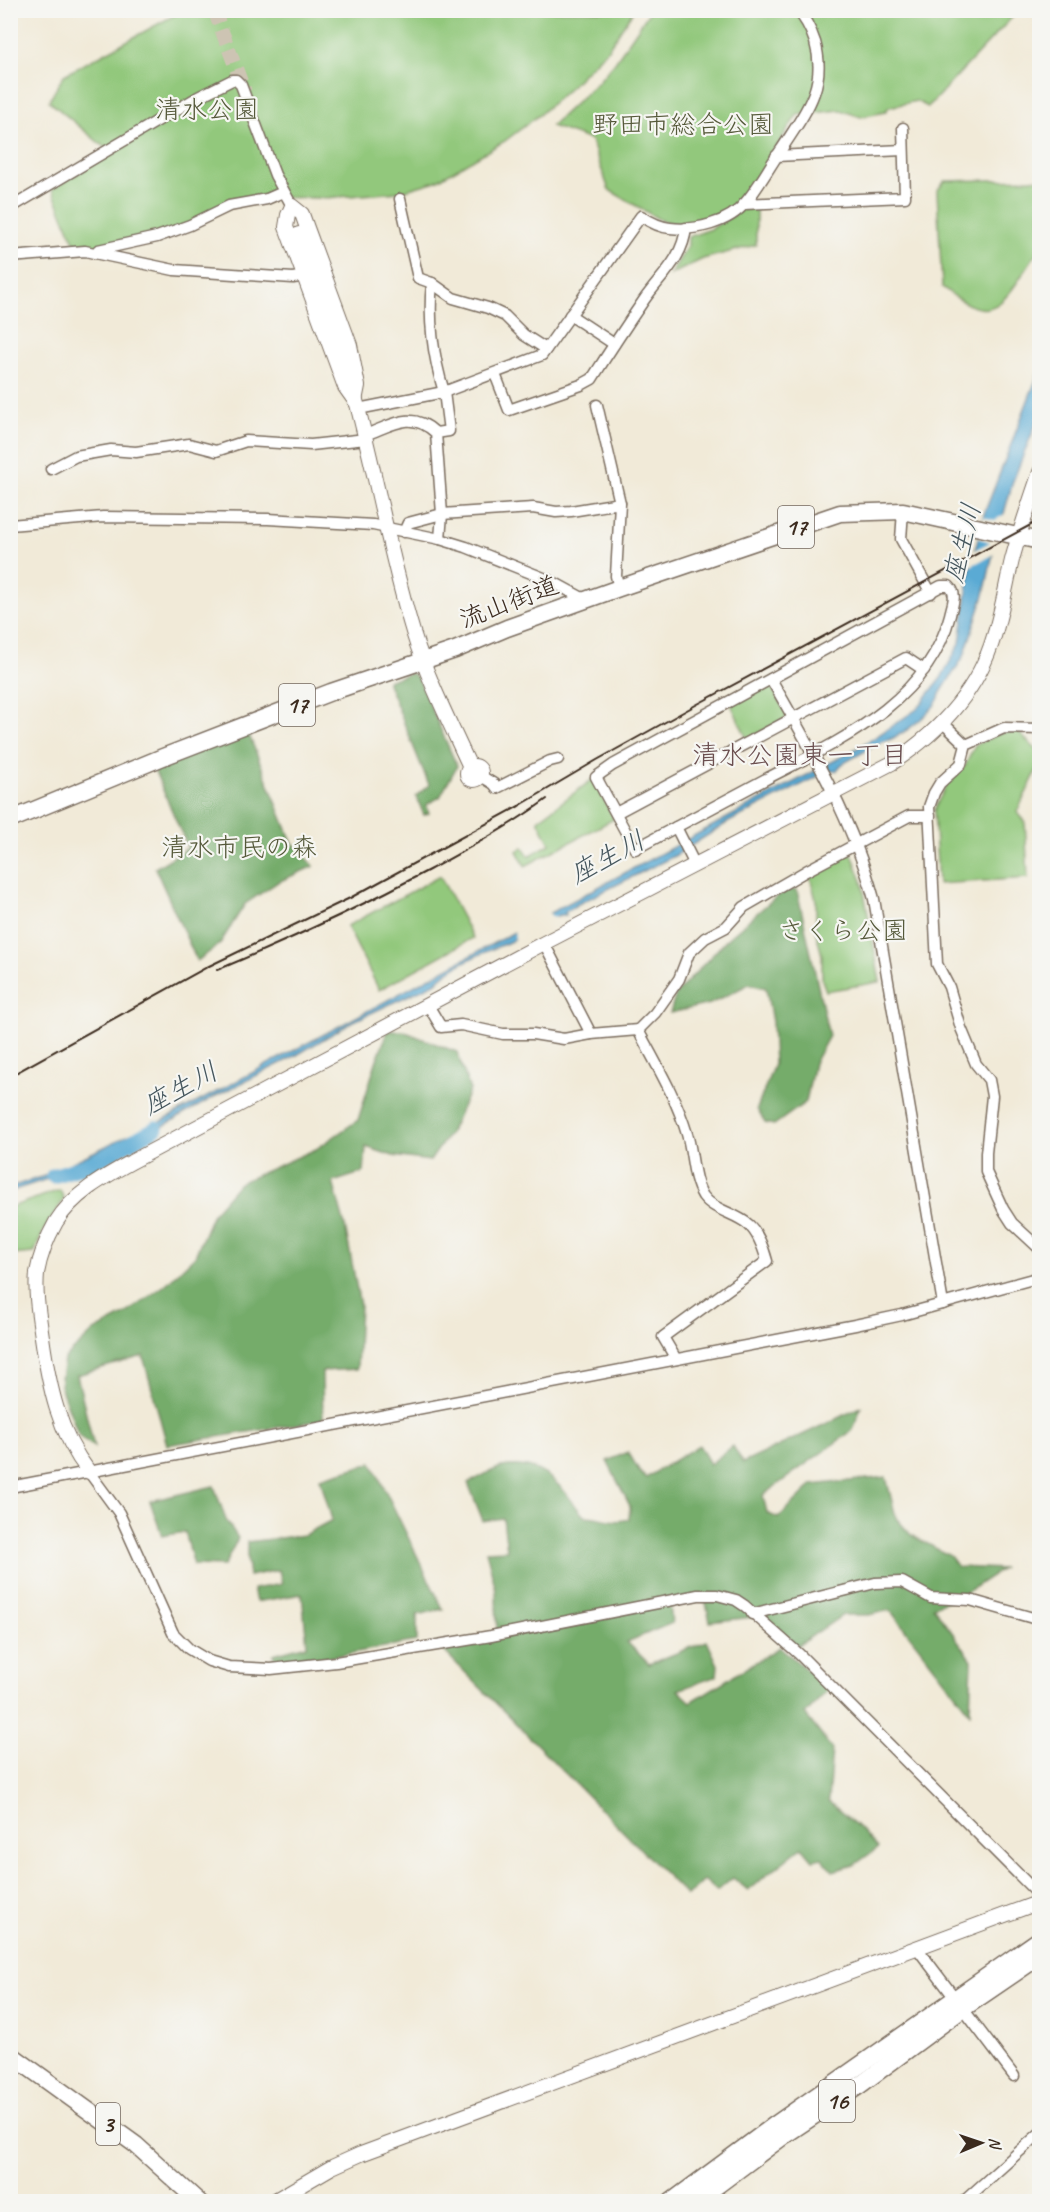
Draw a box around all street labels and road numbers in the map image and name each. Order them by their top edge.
road number: 17 [778,506,814,548]
street label: 流山街道 [455,568,563,636]
road number: 17 [279,684,315,726]
road number: 16 [819,2080,855,2122]
road number: 3 [96,2103,120,2145]

